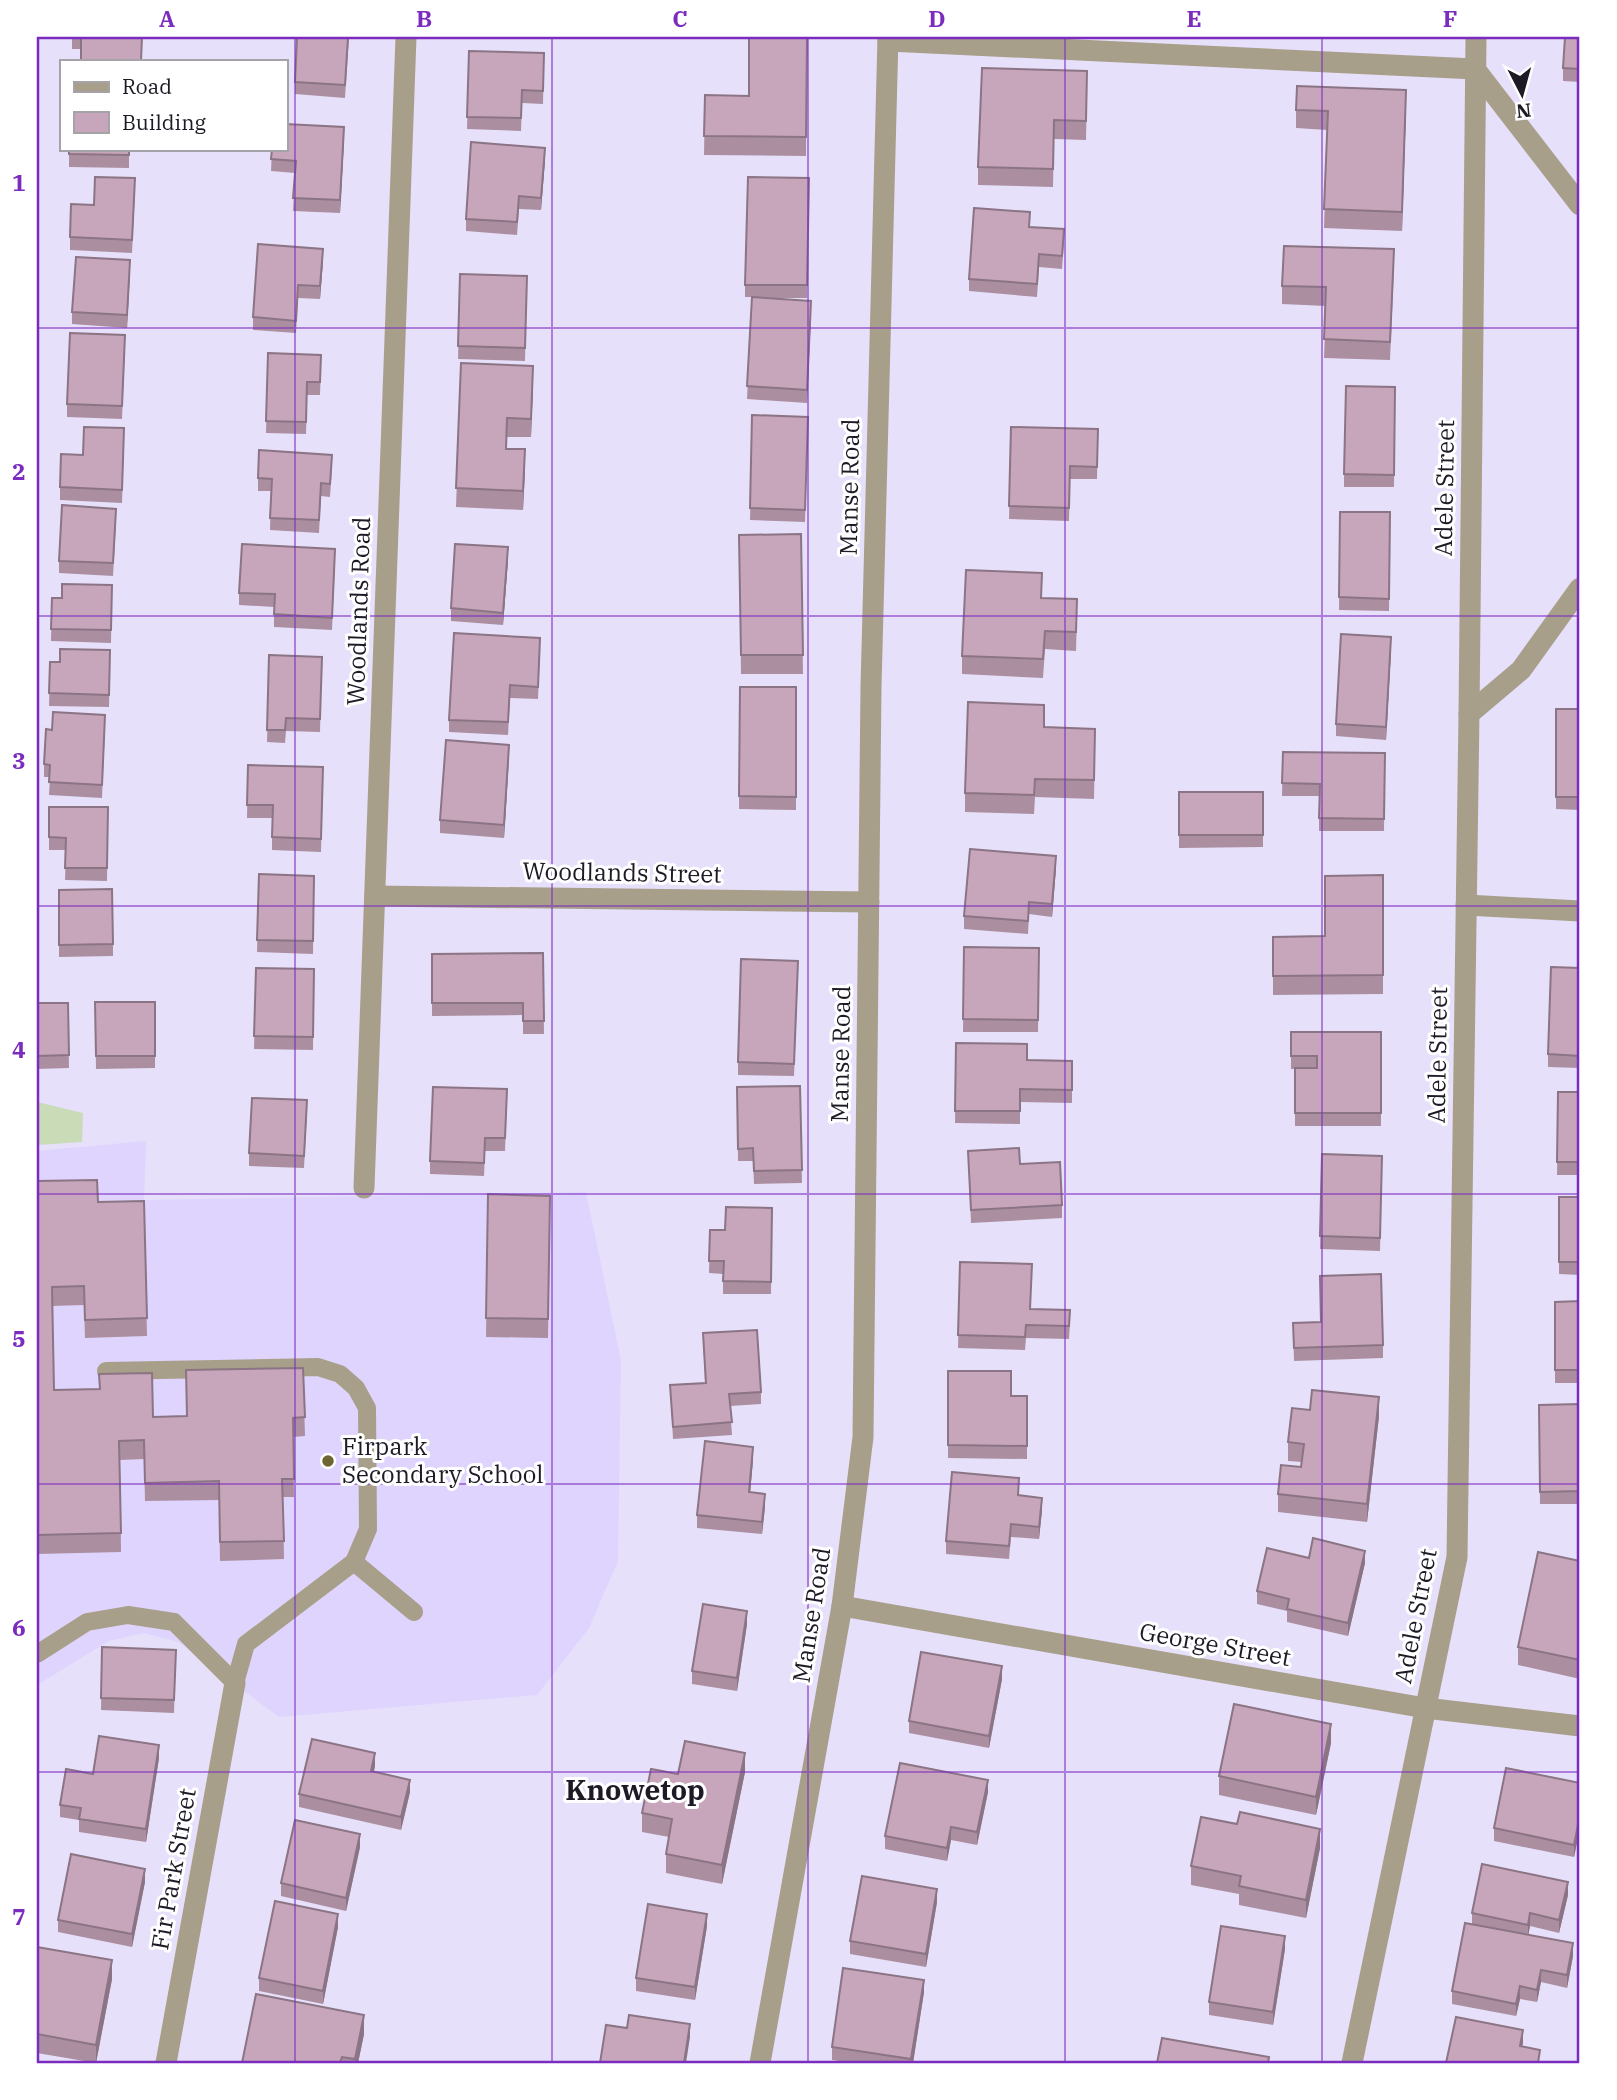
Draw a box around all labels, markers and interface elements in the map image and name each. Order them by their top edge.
text: A [159,3,175,33]
text: B [416,3,432,33]
text: C [672,3,688,33]
text: D [928,3,946,33]
text: E [1186,3,1202,33]
text: F [1443,3,1457,33]
legend [60,60,287,150]
north arrow [1488,60,1558,130]
text: Road [122,72,172,100]
text: N [1515,98,1533,124]
text: Building [122,108,207,136]
text: 1 [12,167,26,197]
street label: Manse Road [832,418,866,556]
street label: Adele Street [1427,419,1461,557]
text: 2 [12,456,26,486]
street label: Woodlands Road [339,516,377,706]
text: 3 [12,745,26,775]
street label: Woodlands Street [522,854,722,890]
street label: Manse Road [823,985,857,1123]
street label: Adele Street [1420,986,1454,1124]
text: 4 [12,1034,26,1064]
text: 5 [12,1323,26,1353]
place label: Firpark Secondary School [342,1430,543,1490]
marker: Firpark Secondary School [320,1453,336,1469]
street label: Manse Road [785,1545,838,1685]
street label: Adele Street [1386,1546,1444,1686]
text: 6 [12,1612,26,1642]
street label: George Street [1137,1615,1293,1673]
district label: Knowetop [565,1771,705,1808]
street label: Fir Park Street [143,1786,203,1952]
text: 7 [12,1901,26,1931]

